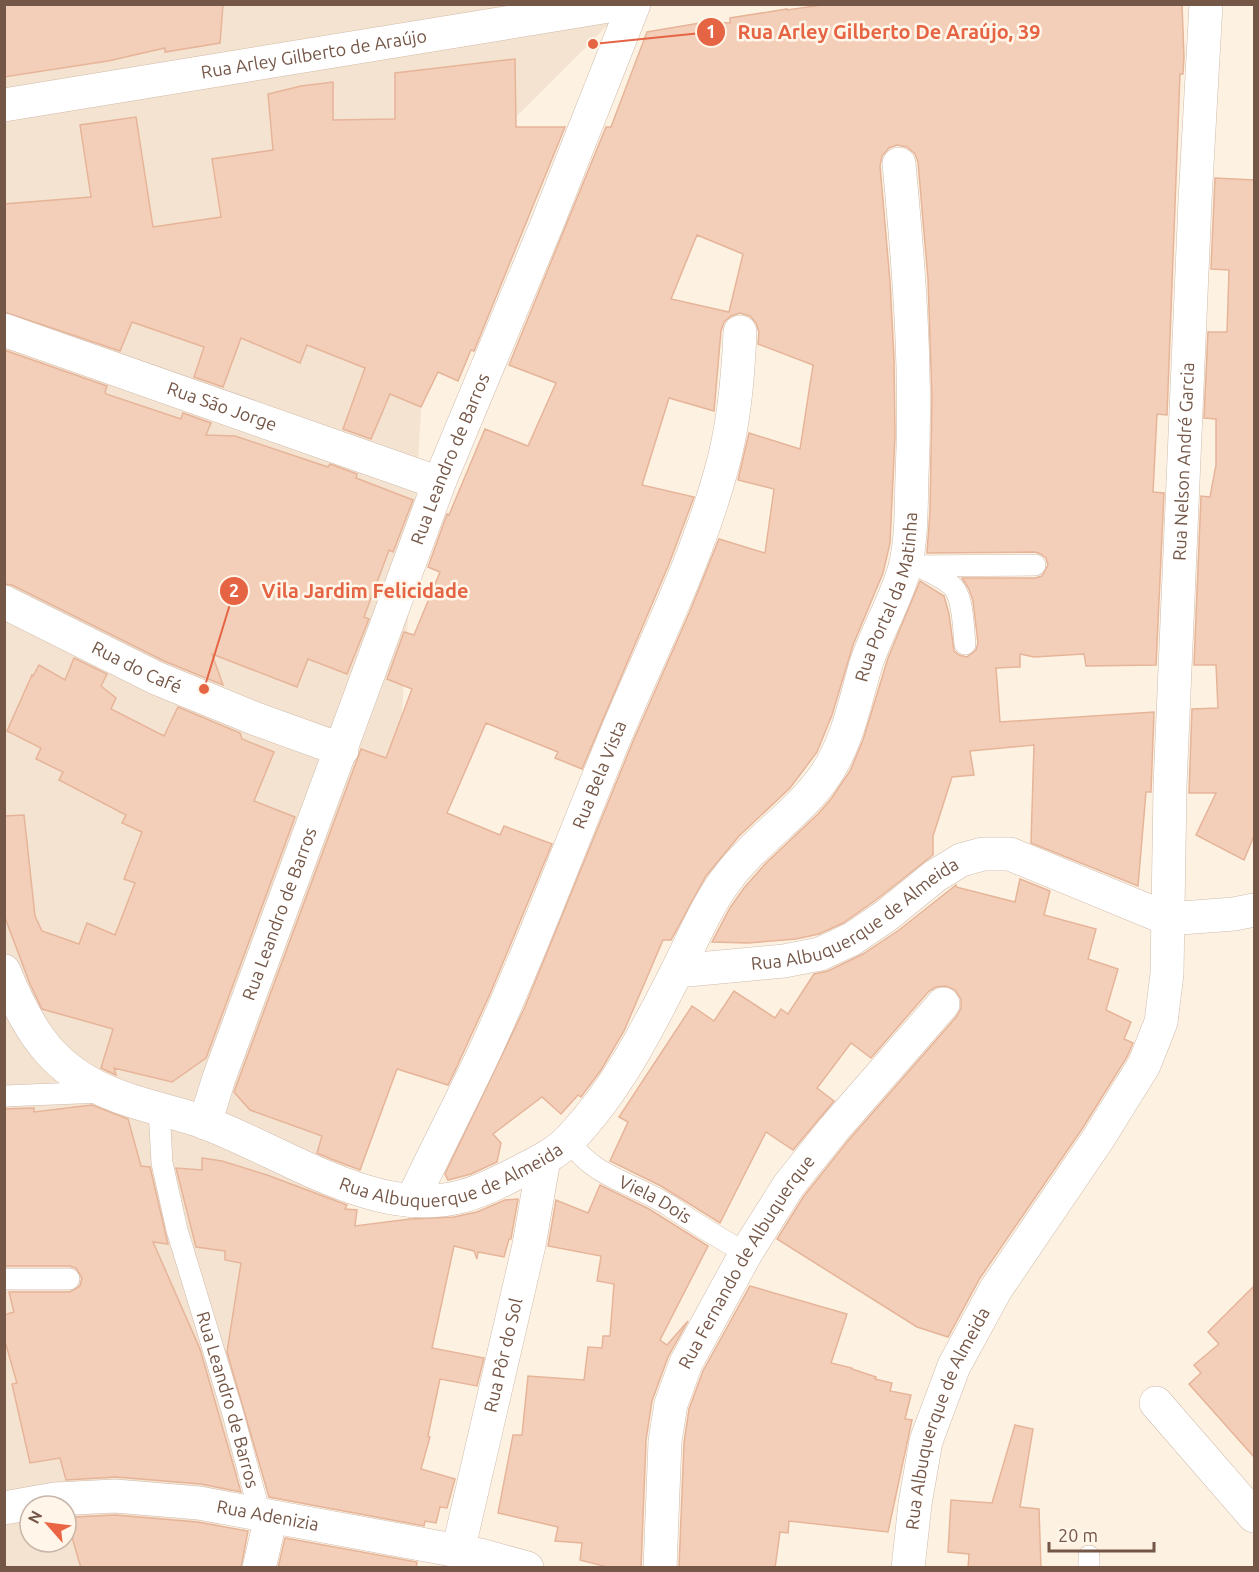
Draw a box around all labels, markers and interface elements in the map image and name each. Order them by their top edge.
callout: Rua Arley Gilberto De Araújo, 39 [696,13,1053,51]
text: Rua Arley Gilberto De Araújo, 39 [738,20,1040,43]
text: 1 [706,21,716,41]
street label: Rua Arley Gilberto de Araújo [199,25,428,82]
street label: Rua Nelson André Garcia [1169,362,1197,561]
street label: Rua Leandro de Barros [406,370,493,547]
street label: Rua São Jorge [165,377,280,434]
street label: Rua Portal da Matinha [850,512,920,684]
callout: Vila Jardim Felicidade [219,572,480,610]
text: Vila Jardim Felicidade [262,579,468,602]
text: 2 [229,580,239,600]
street label: Rua do Café [89,637,185,696]
street label: Rua Bela Vista [568,717,630,831]
street label: Rua Leandro de Barros [238,824,320,1003]
street label: Rua Albuquerque de Almeida [750,853,962,973]
street label: Rua Albuquerque de Almeida [337,1139,566,1210]
street label: Rua Fernando de Albuquerque [674,1151,818,1372]
street label: Viela Dois [616,1171,696,1227]
street label: Rua Pôr do Sol [480,1296,525,1414]
street label: Rua Albuquerque de Almeida [901,1303,993,1531]
street label: Rua Leandro de Barros [193,1309,264,1490]
north arrow [18,1494,78,1554]
street label: Rua Adenizia [215,1495,321,1534]
text: N [24,1507,46,1526]
scale bar [1049,1515,1154,1553]
text: 20 m [1058,1525,1098,1545]

